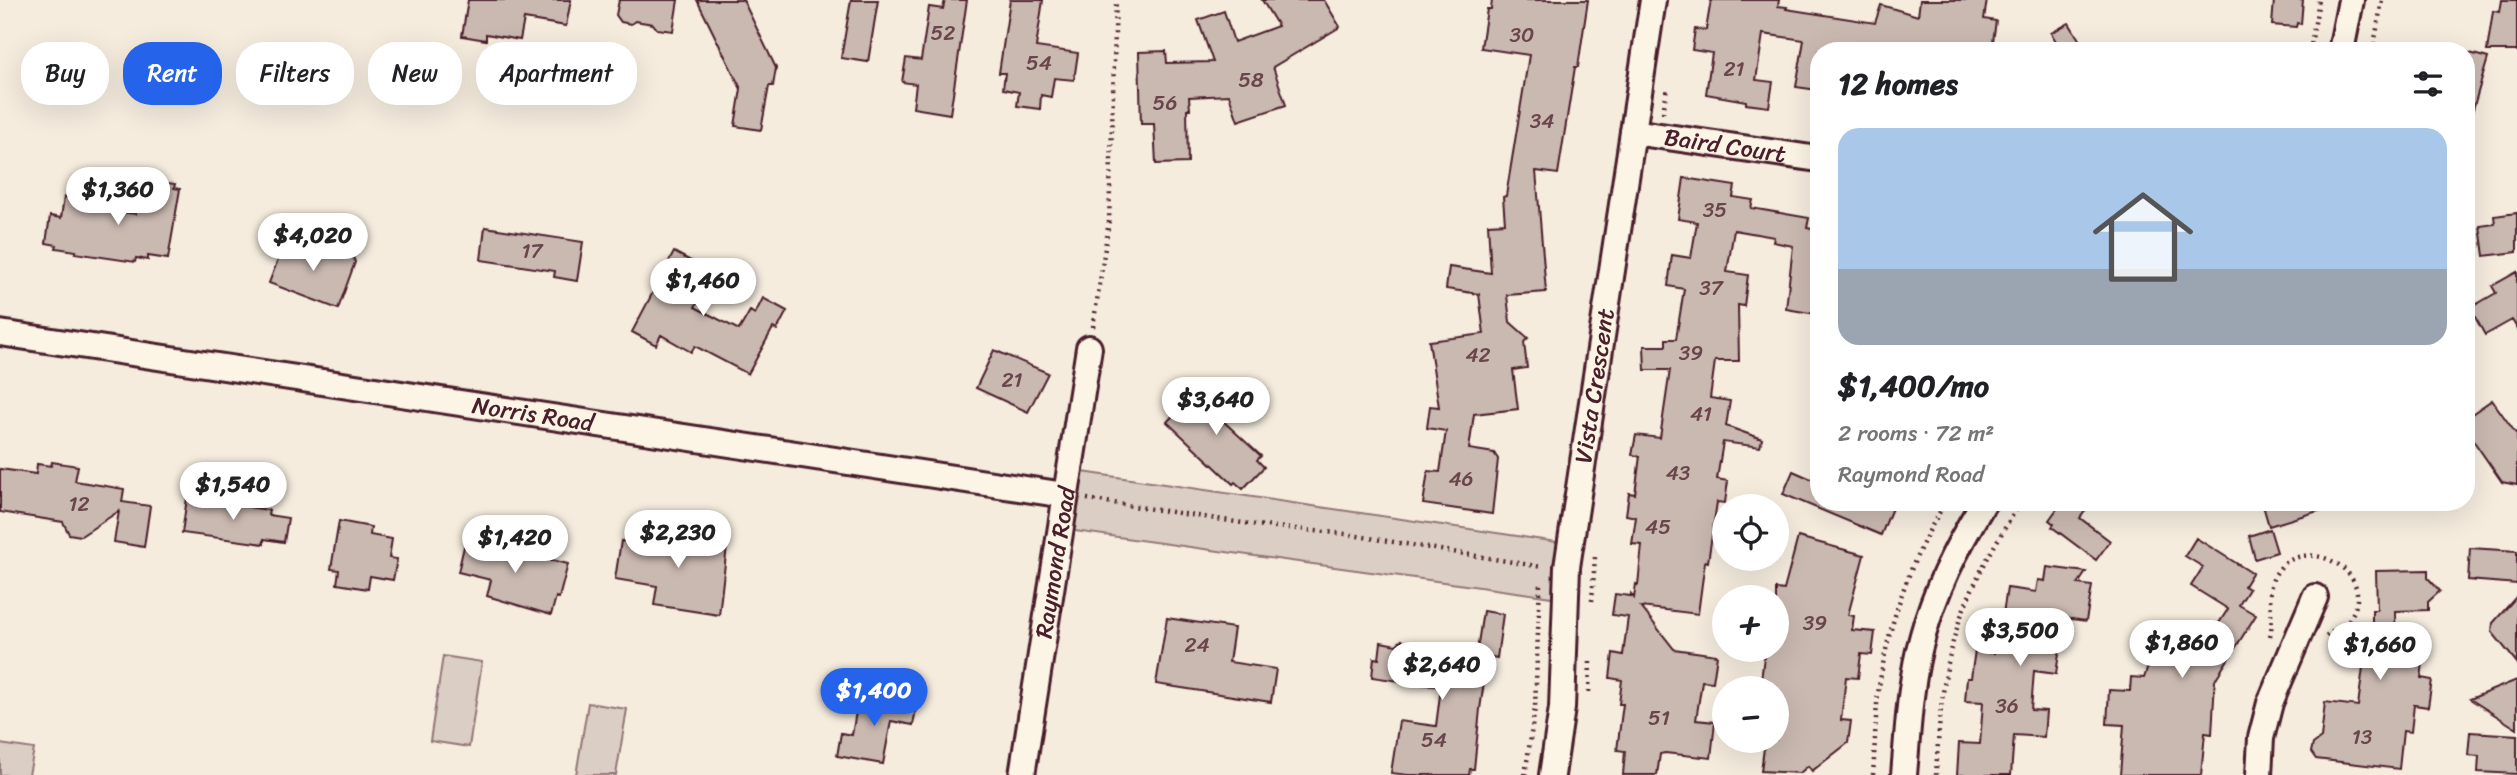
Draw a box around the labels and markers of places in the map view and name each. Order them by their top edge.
pin: $1,360 [61,168,175,227]
pin: $4,020 [256,214,370,273]
pin: $1,460 [646,258,760,318]
pin: $3,640 [1159,378,1273,437]
pin: $1,540 [176,462,290,522]
pin: $2,230 [621,510,735,570]
pin: $1,420 [458,516,572,575]
pin: $3,500 [1963,608,2077,668]
pin: $1,860 [2125,620,2239,680]
pin: $1,660 [2323,622,2437,682]
pin: $2,640 [1385,642,1499,702]
pin: $1,400 [817,668,931,728]

